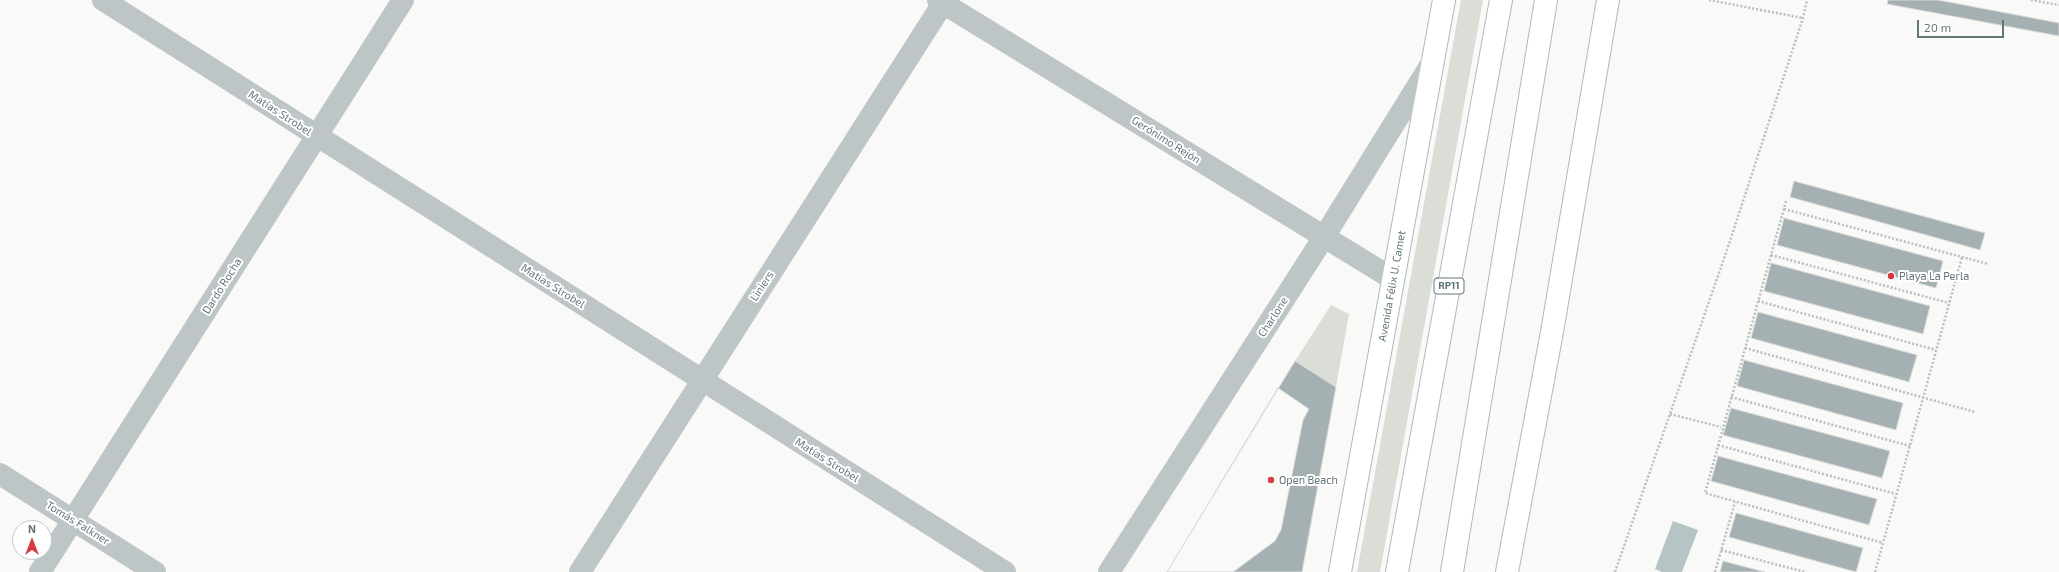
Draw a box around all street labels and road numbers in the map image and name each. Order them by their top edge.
street label: Matías Strobel [246,88,314,138]
street label: Gerónimo Rejón [1129,114,1203,166]
street label: Avenida Félix U. Camet [1376,230,1408,342]
street label: Dardo Rocha [200,256,244,316]
street label: Matías Strobel [519,261,587,311]
street label: Liniers [747,268,777,304]
road number: RP11 [1434,278,1464,294]
street label: Charlone [1255,295,1291,339]
street label: Matías Strobel [793,435,861,485]
street label: Tomás Falkner [44,498,112,548]

